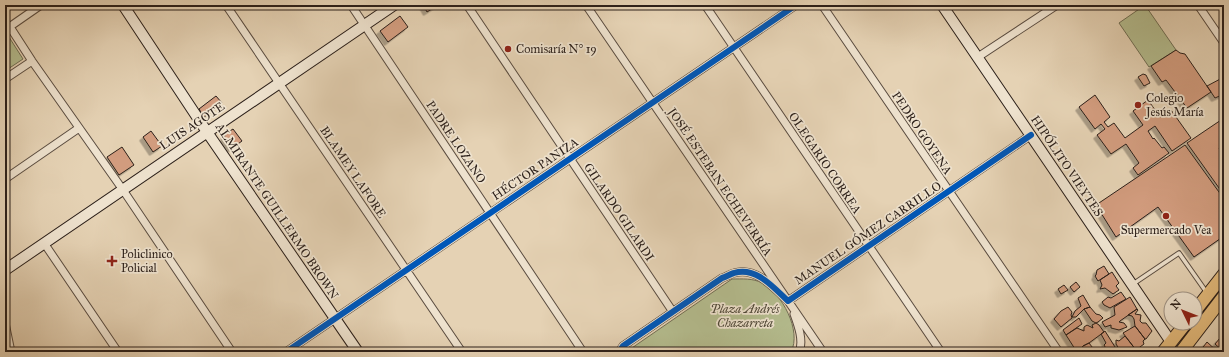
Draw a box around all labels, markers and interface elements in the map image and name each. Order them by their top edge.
place label: Comisaría N° 19 [516,42,597,56]
marker: Comisaría N° 19 [503,44,513,54]
street label: PEDRO GOYENA [889,89,955,177]
place label: Colegio Jesús María [1144,91,1205,120]
street label: PADRE LOZANO [423,98,489,186]
street label: LUIS AGOTE [157,99,227,153]
marker: Colegio Jesús María [1133,100,1143,110]
street label: JOSÉ ESTEBAN ECHEVERRÍA [663,102,777,259]
street label: OLEGARIO CORREA [786,110,864,216]
street label: HIPÓLITO VIEYTES [1028,112,1108,219]
street label: ALMIRANTE GUILLERMO BROWN [212,120,341,302]
street label: BLAMEY LAFORE [317,124,389,221]
street label: HÉCTOR PANIZA [488,133,581,203]
street label: GILARDO GILARDI [581,160,657,264]
street label: MANUEL GÓMEZ CARRILLO [791,177,944,287]
marker: Supermercado Vea [1161,211,1171,221]
place label: Supermercado Vea [1121,223,1212,237]
place label: Policlinico Policial [121,247,173,275]
marker: Policlinico Policial [106,255,118,267]
north arrow [1163,291,1203,331]
text: N [1168,296,1184,312]
park label: Plaza Andrés Chazarreta [711,302,780,330]

